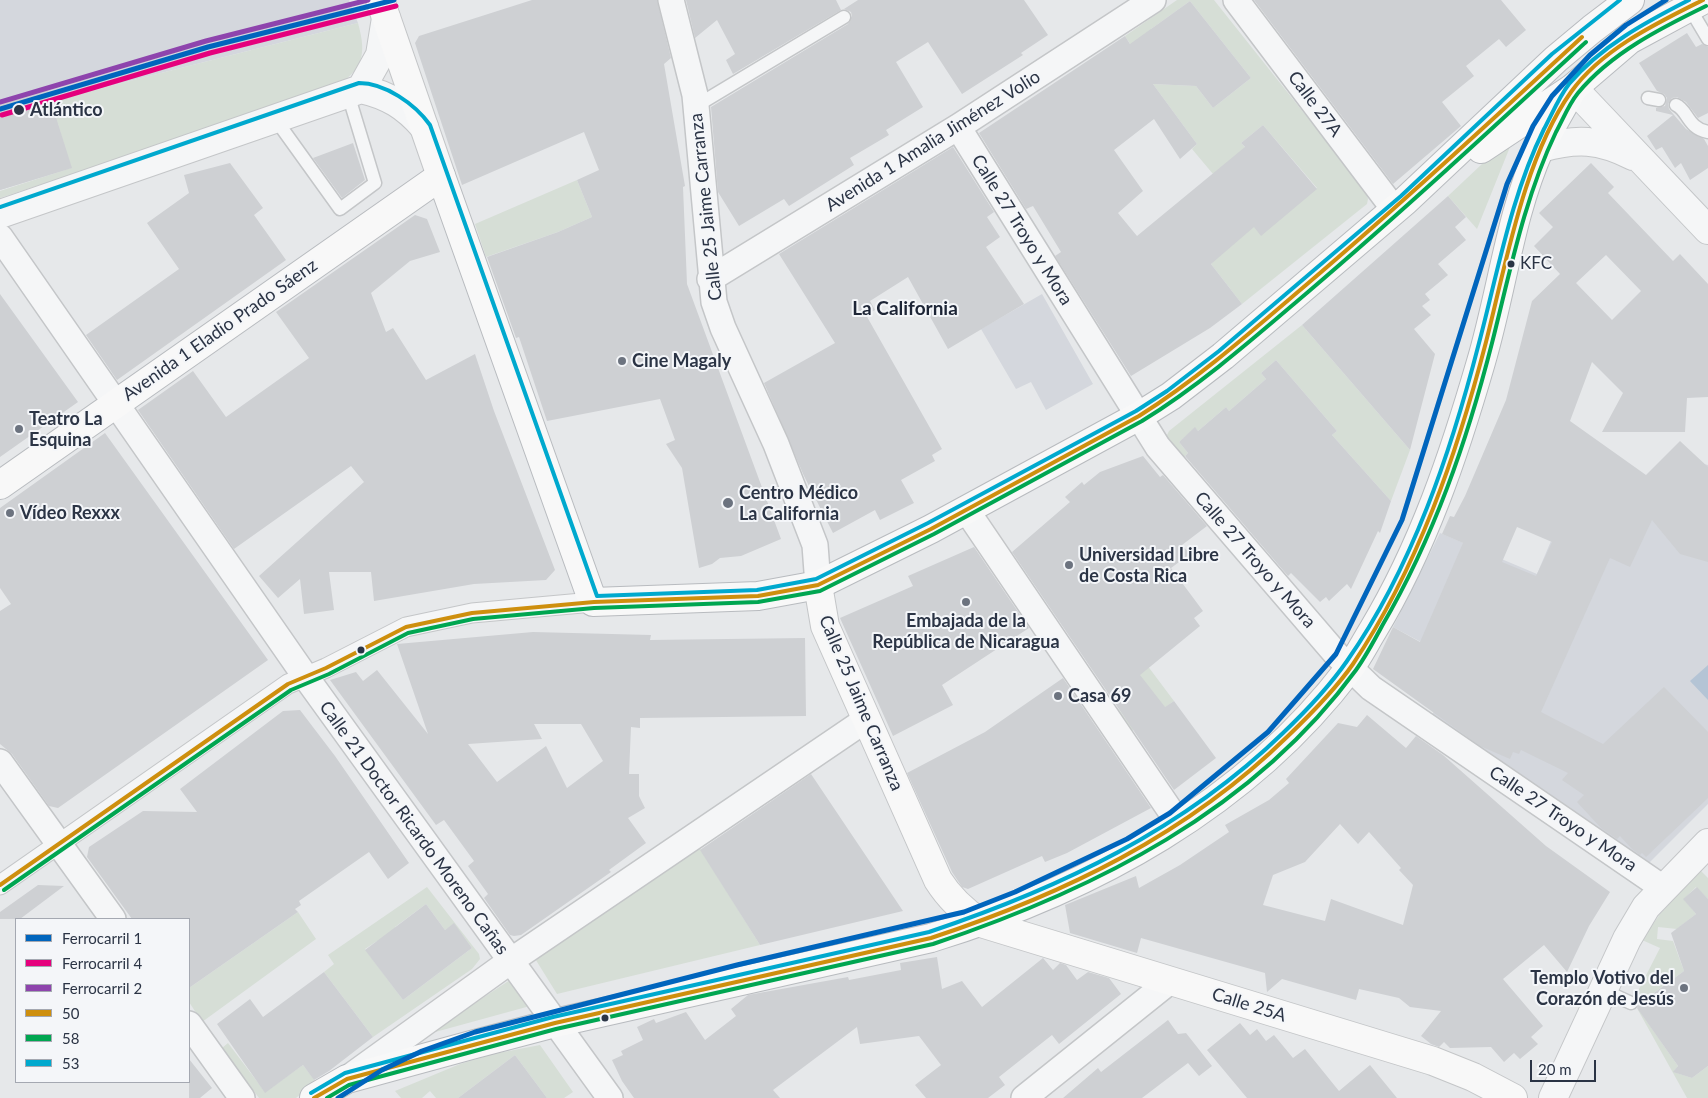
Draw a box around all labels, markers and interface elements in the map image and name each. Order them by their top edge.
street label: Avenida 1 Amalia Jiménez Volio [822,66,1044,216]
street label: Calle 27A [1283,67,1347,141]
place label: Atlántico [30,99,103,121]
marker: Atlántico [12,103,26,117]
street label: Calle 25 Jaime Carranza [685,112,727,302]
street label: Calle 27 Troyo y Mora [967,151,1077,309]
street label: Avenida 1 Eladio Prado Sáenz [118,254,322,406]
place label: KFC [1520,254,1552,274]
marker: KFC [1506,259,1516,269]
district label: La California [852,298,958,320]
place label: Cine Magaly [632,350,731,372]
marker: Cine Magaly [616,355,628,367]
place label: Teatro La Esquina [29,408,103,450]
marker: Teatro La Esquina [13,423,25,435]
place label: Centro Médico La California [739,482,858,524]
street label: Calle 27 Troyo y Mora [1190,487,1320,633]
marker: Centro Médico La California [721,496,735,510]
place label: Vídeo Rexxx [20,502,120,524]
marker: Vídeo Rexxx [4,507,16,519]
place label: Universidad Libre de Costa Rica [1079,544,1219,586]
marker: Universidad Libre de Costa Rica [1063,559,1075,571]
marker: Embajada de la República de Nicaragua [960,596,972,608]
place label: Embajada de la República de Nicaragua [872,610,1060,652]
street label: Calle 25 Jaime Carranza [814,612,908,794]
unlabelled marker [356,645,366,655]
place label: Casa 69 [1068,685,1131,707]
marker: Casa 69 [1052,690,1064,702]
street label: Calle 21 Doctor Ricardo Moreno Cañas [315,697,513,959]
street label: Calle 27 Troyo y Mora [1485,762,1641,876]
legend [15,918,190,1083]
text: Ferrocarril 1 [62,929,142,947]
text: Ferrocarril 4 [62,954,142,972]
place label: Templo Votivo del Corazón de Jesús [1530,967,1674,1010]
text: Ferrocarril 2 [62,979,142,997]
marker: Templo Votivo del Corazón de Jesús [1678,982,1690,994]
street label: Calle 25A [1209,983,1289,1027]
text: 50 [62,1004,79,1022]
unlabelled marker [600,1013,610,1023]
text: 58 [62,1029,79,1047]
scale bar [1533,1050,1599,1082]
text: 53 [62,1054,79,1072]
text: 20 m [1538,1060,1572,1078]

